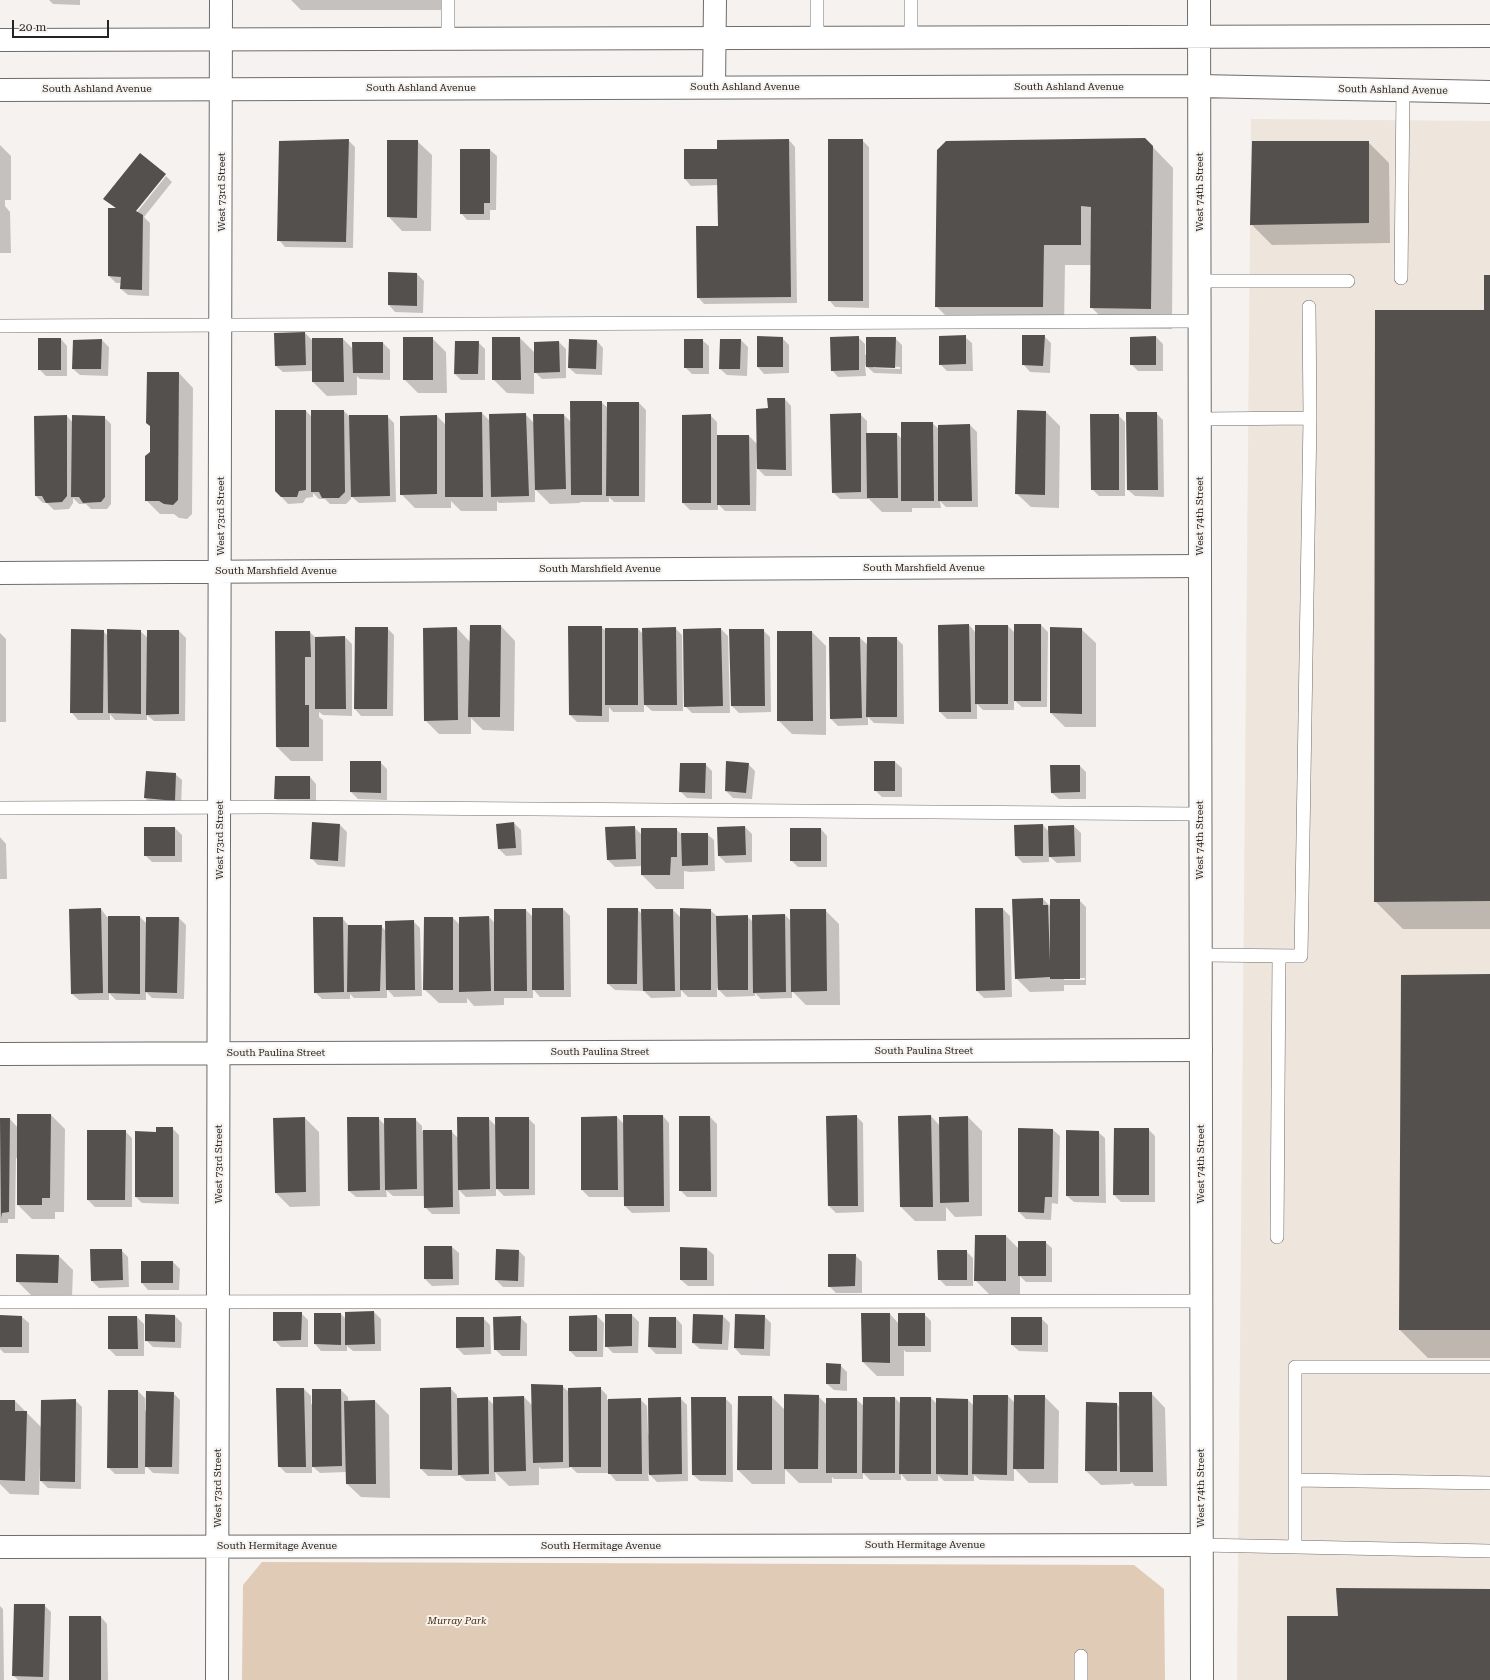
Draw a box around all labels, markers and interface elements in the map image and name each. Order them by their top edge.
scale bar [14,12,111,38]
text: 20 m [19,20,46,34]
street label: South Ashland Avenue [690,81,800,93]
street label: South Ashland Avenue [1014,81,1124,93]
street label: South Ashland Avenue [366,82,476,94]
street label: South Ashland Avenue [42,83,152,95]
street label: South Ashland Avenue [1338,83,1448,97]
street label: West 73rd Street [216,152,228,232]
street label: West 74th Street [1194,153,1206,231]
street label: West 73rd Street [215,476,227,556]
street label: West 74th Street [1194,477,1206,555]
street label: South Marshfield Avenue [863,562,985,574]
street label: South Marshfield Avenue [539,563,661,575]
street label: South Marshfield Avenue [215,565,337,577]
street label: West 73rd Street [214,800,226,880]
street label: West 74th Street [1194,801,1206,879]
street label: South Paulina Street [875,1045,973,1057]
street label: South Paulina Street [551,1046,649,1058]
street label: South Paulina Street [227,1047,325,1059]
street label: West 73rd Street [213,1124,225,1204]
street label: West 74th Street [1195,1125,1207,1203]
street label: West 73rd Street [212,1448,224,1528]
street label: West 74th Street [1195,1449,1207,1527]
street label: South Hermitage Avenue [865,1539,985,1551]
street label: South Hermitage Avenue [217,1540,337,1552]
street label: South Hermitage Avenue [541,1540,661,1552]
park label: Murray Park [428,1615,486,1627]

